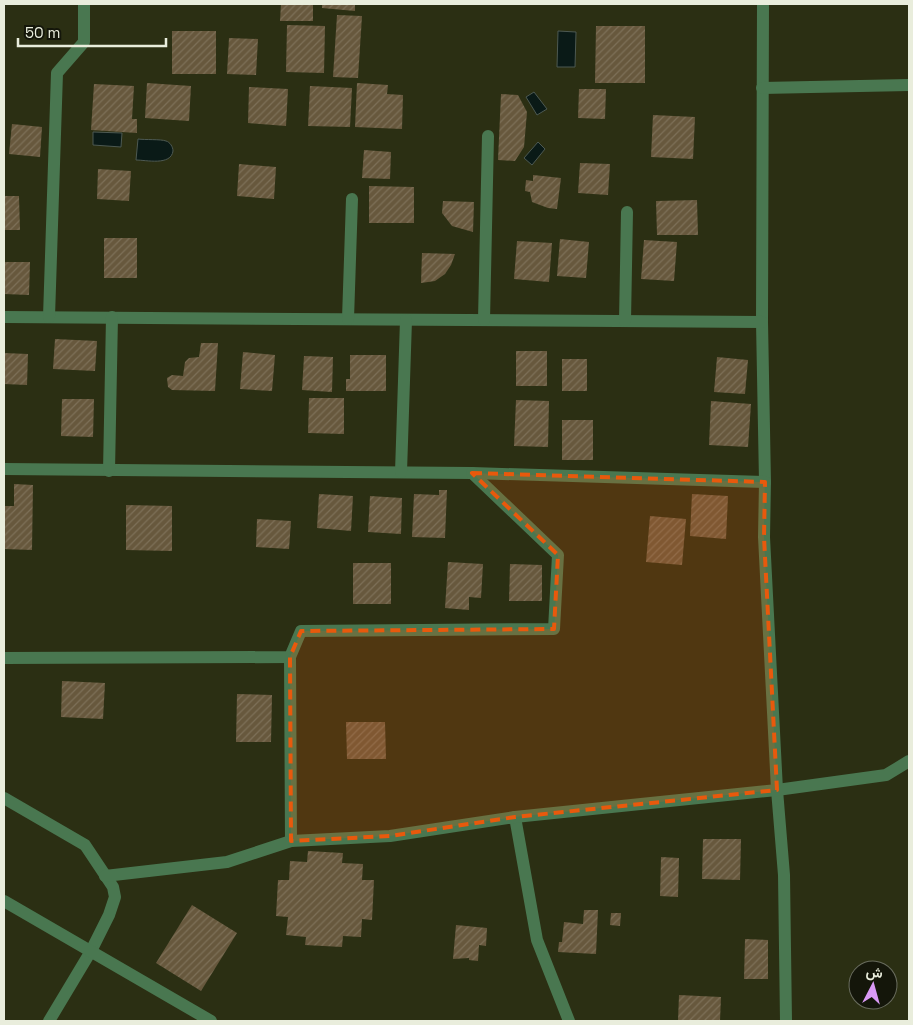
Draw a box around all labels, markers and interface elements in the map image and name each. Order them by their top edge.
scale bar [18,15,165,47]
text: 50 m [25,23,60,42]
north arrow [848,960,898,1010]
text: ش [865,962,884,982]

